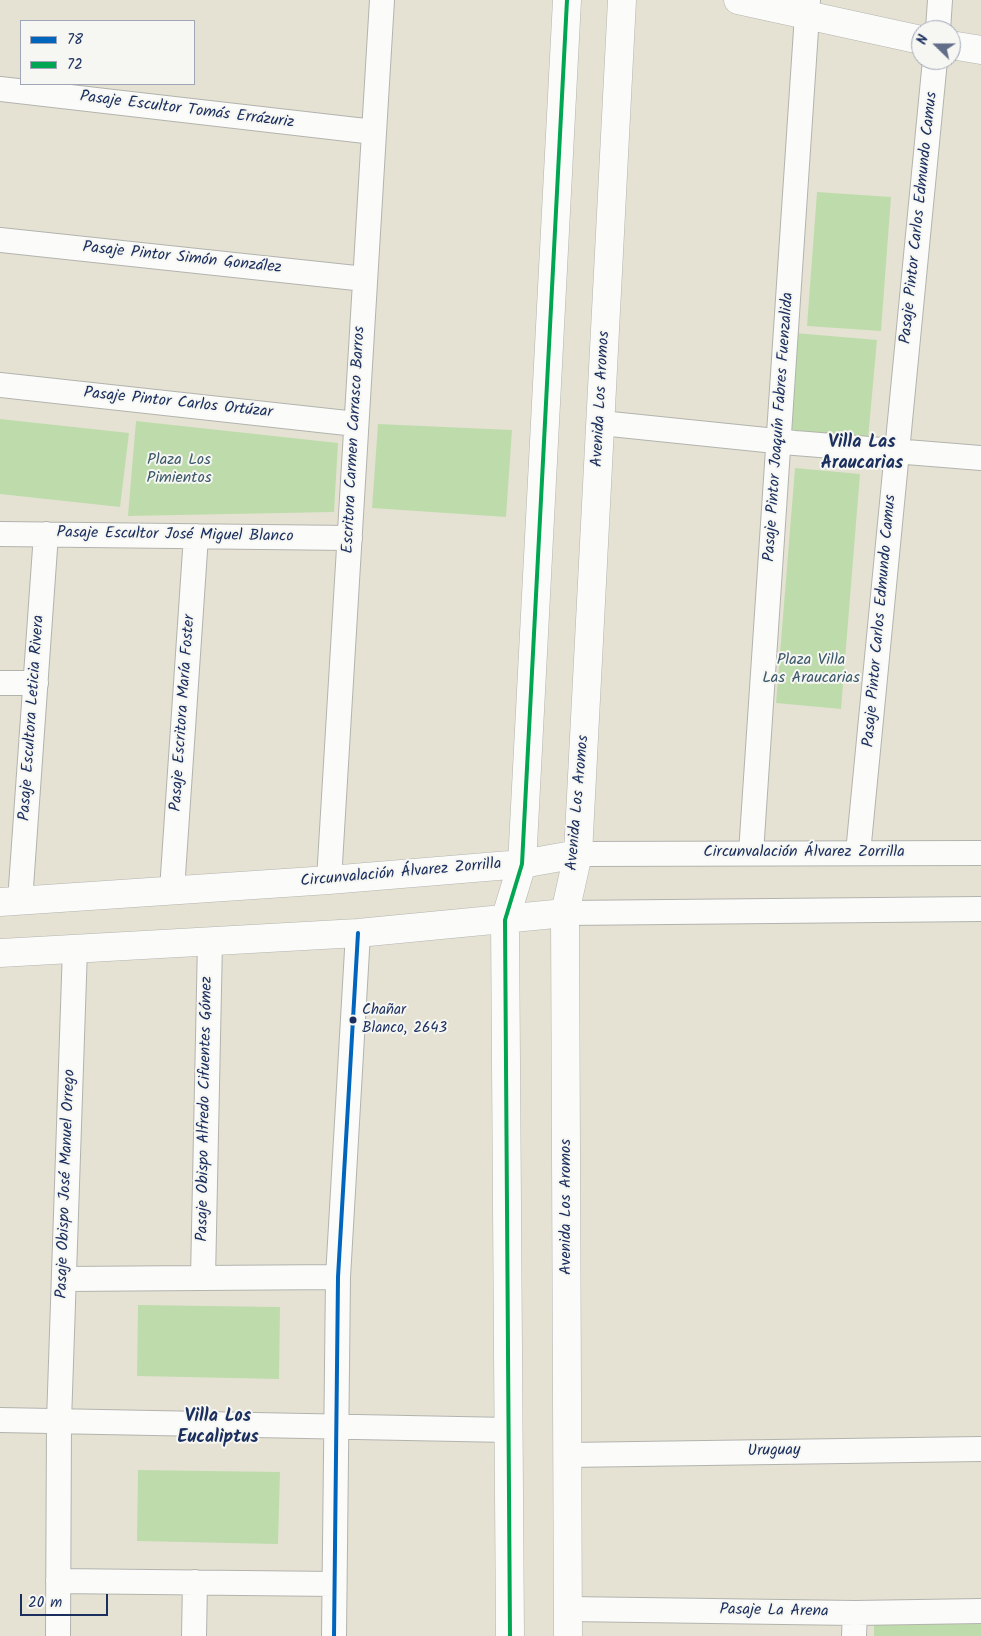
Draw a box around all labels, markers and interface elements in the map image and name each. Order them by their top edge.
legend [20,20,195,85]
north arrow [911,20,961,70]
text: 78 [67,28,83,52]
text: N [911,32,935,48]
text: 72 [67,53,83,77]
street label: Pasaje Escultor Tomás Errázuriz [79,88,295,134]
street label: Pasaje Pintor Carlos Edmundo Camus [897,91,943,345]
street label: Pasaje Pintor Simón González [82,239,282,279]
street label: Pasaje Pintor Joaquín Fabres Fuenzalida [761,292,799,562]
street label: Escritora Carmen Carrasco Barros [339,326,371,554]
street label: Avenida Los Aromos [589,330,615,468]
street label: Pasaje Pintor Carlos Ortúzar [83,385,273,423]
district label: Villa Las Araucarias [821,433,903,476]
park label: Plaza Los Pimientos [146,451,212,489]
street label: Pasaje Pintor Carlos Edmundo Camus [860,494,902,748]
street label: Pasaje Escultor José Miguel Blanco [56,524,294,548]
street label: Pasaje Escultora Leticia Rivera [16,614,50,822]
street label: Pasaje Escritora María Foster [168,614,200,812]
park label: Plaza Villa Las Araucarias [762,651,860,689]
street label: Avenida Los Aromos [564,734,594,872]
street label: Circunvalación Álvarez Zorrilla [703,843,905,863]
street label: Circunvalación Álvarez Zorrilla [300,856,502,892]
street label: Pasaje Obispo Alfredo Cifuentes Gómez [194,976,218,1242]
place label: Chañar Blanco, 2643 [362,1002,447,1037]
marker: Chañar Blanco, 2643 [348,1015,358,1025]
street label: Pasaje Obispo José Manuel Orrego [53,1069,81,1299]
street label: Avenida Los Aromos [557,1139,577,1275]
district label: Villa Los Eucaliptus [177,1407,259,1450]
street label: Uruguay [747,1442,801,1462]
scale bar [22,1584,110,1616]
text: 20 m [28,1591,62,1615]
street label: Pasaje La Arena [719,1601,829,1623]

